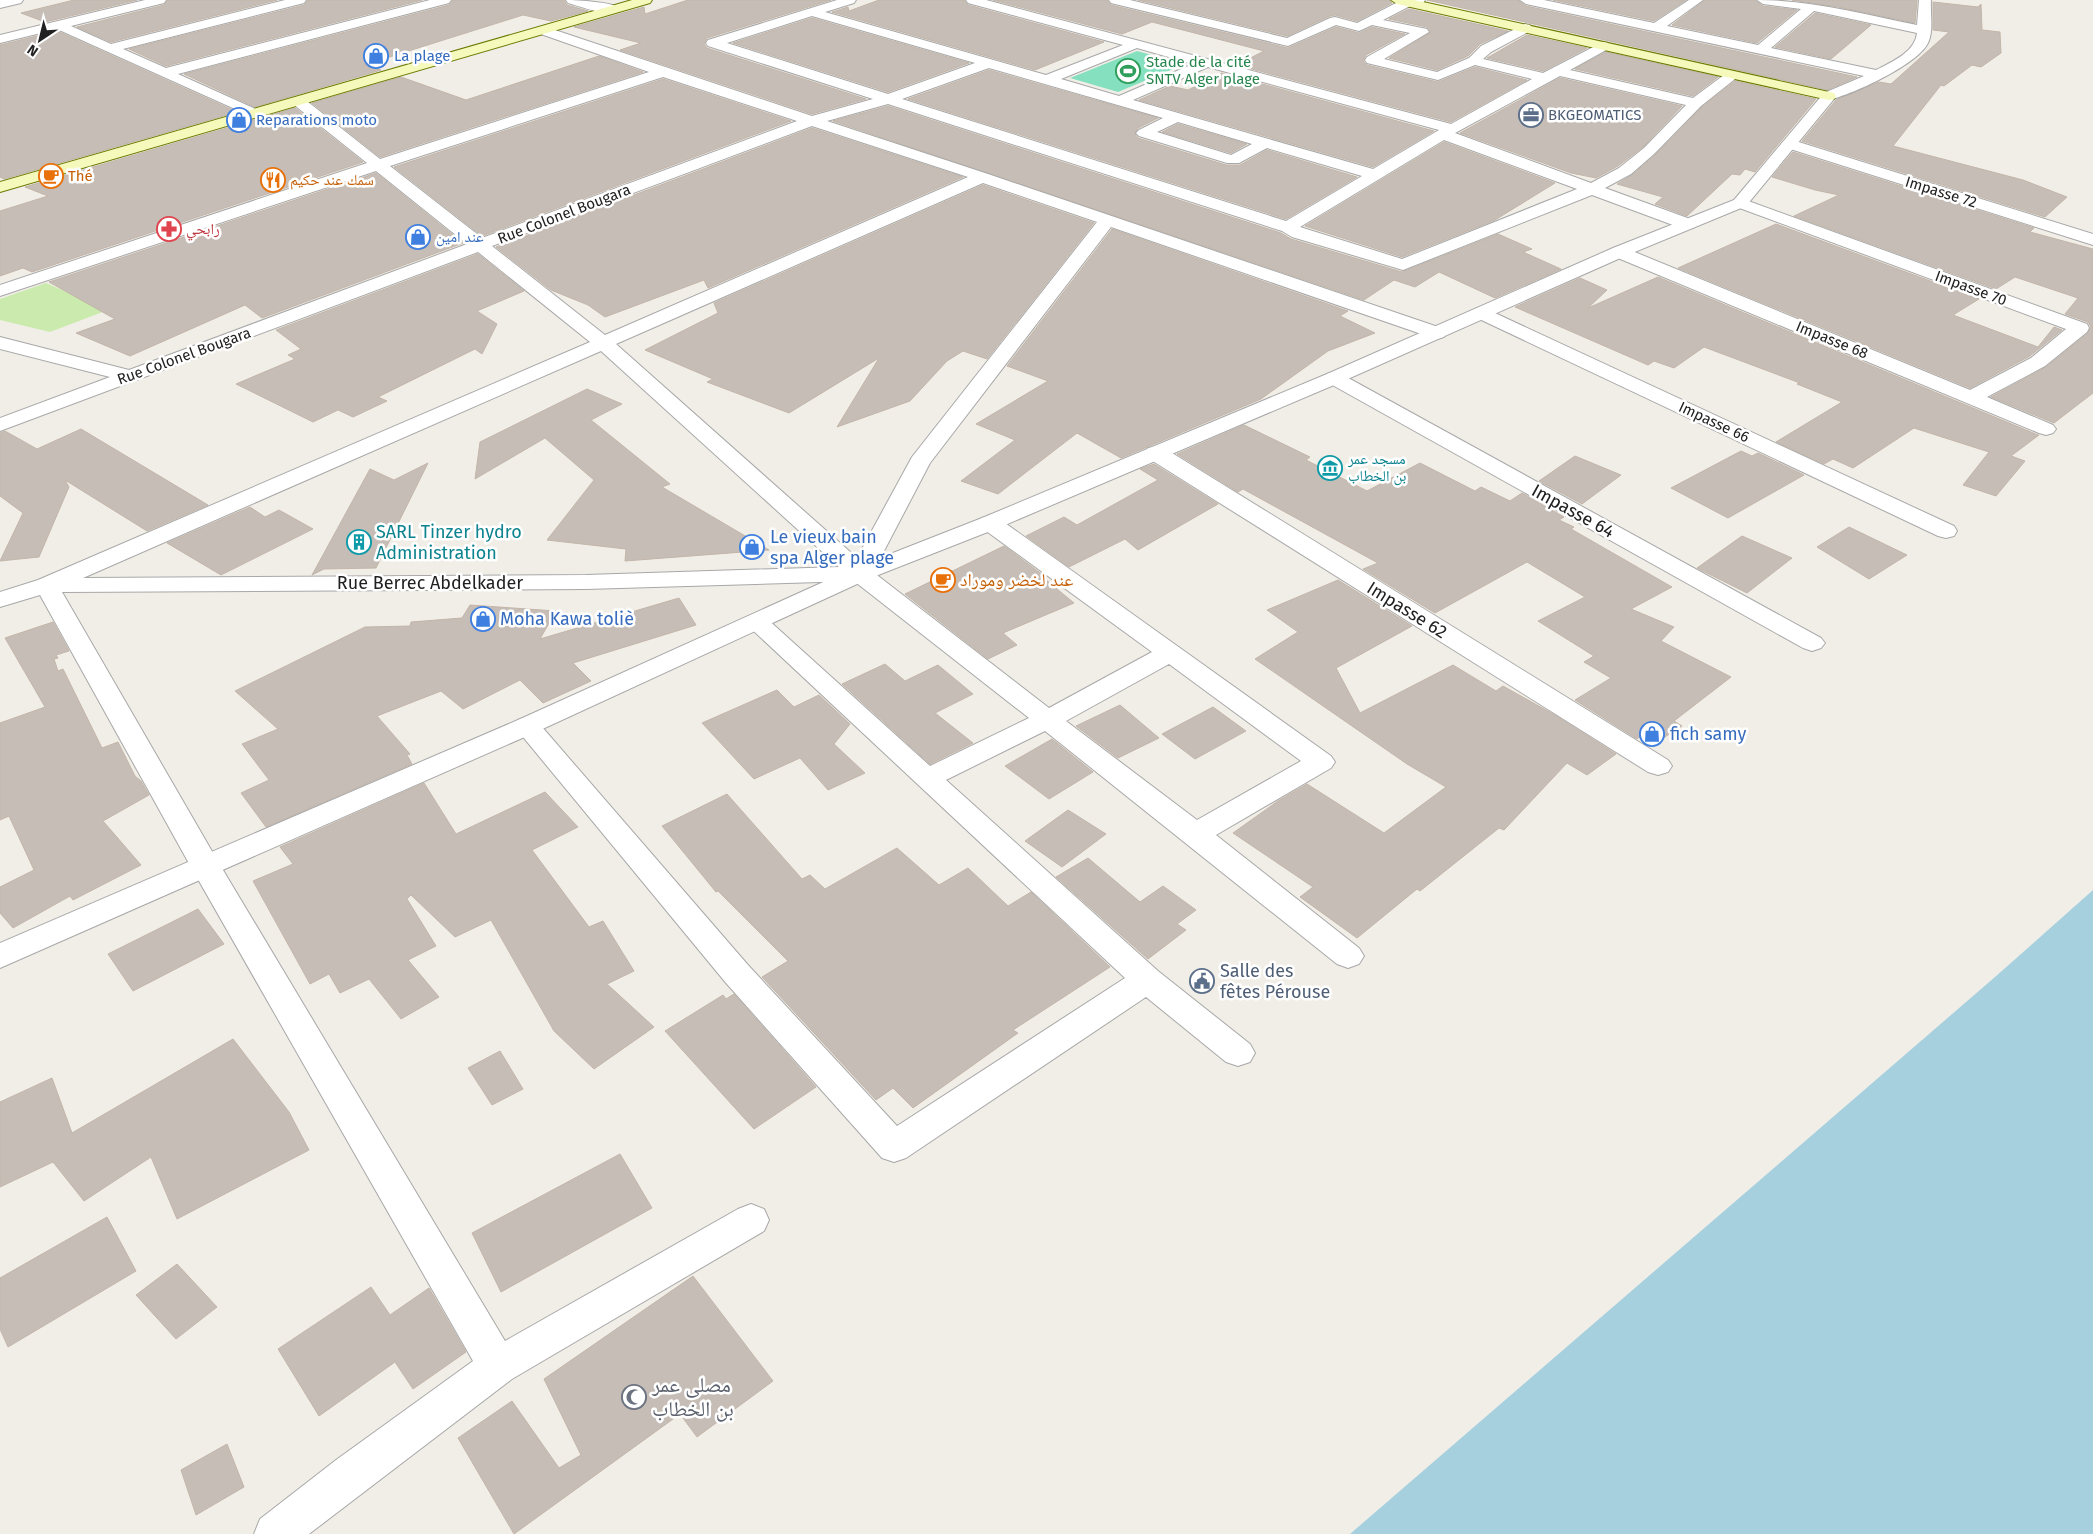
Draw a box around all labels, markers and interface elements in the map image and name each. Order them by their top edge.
north arrow [15,15,65,65]
text: N [24,41,42,60]
shop icon: La plage [363,43,389,69]
place label: La plage [394,47,450,65]
place label: Stade de la cité SNTV Alger plage [1146,53,1260,88]
sports icon: Stade de la cité SNTV Alger plage [1115,58,1141,84]
office icon: BKGEOMATICS [1518,102,1544,128]
place label: BKGEOMATICS [1548,106,1641,124]
shop icon: Reparations moto [226,107,252,133]
place label: Reparations moto [256,111,377,129]
cafe icon: Thé [38,163,64,189]
place label: Thé [68,167,93,185]
restaurant icon: سمك عند حكيم [260,167,286,193]
place label: سمك عند حكيم [290,171,374,190]
street label: Impasse 72 [1903,173,1979,211]
street label: Rue Colonel Bougara [495,180,633,248]
pharmacy icon: رابحي [156,216,182,242]
place label: رابحي [186,220,220,241]
shop icon: عند امين [405,224,431,250]
place label: عند امين [436,228,484,247]
street label: Impasse 70 [1933,267,2009,309]
street label: Impasse 68 [1793,317,1871,363]
street label: Rue Colonel Bougara [115,323,253,389]
street label: Impasse 66 [1676,398,1752,446]
place label: مسجد عمر بن الخطاب [1347,450,1406,486]
museum icon: مسجد عمر بن الخطاب [1317,455,1343,481]
street label: Impasse 64 [1528,479,1619,543]
place label: SARL Tinzer hydro Administration [376,521,522,564]
place label: Le vieux bain spa Alger plage [770,526,894,569]
building icon: SARL Tinzer hydro Administration [346,529,372,555]
shop icon: Le vieux bain spa Alger plage [739,534,765,560]
cafe icon: عند لخضر وموراد [930,567,956,593]
place label: عند لخضر وموراد [960,569,1073,591]
street label: Rue Berrec Abdelkader [337,572,523,594]
street label: Impasse 62 [1363,577,1451,643]
shop icon: Moha Kawa toliè [470,606,496,632]
place label: Moha Kawa toliè [500,608,634,630]
shop icon: fich samy [1639,721,1665,747]
place label: fich samy [1670,723,1747,745]
place label: Salle des fêtes Pérouse [1220,960,1330,1003]
public building icon: Salle des fêtes Pérouse [1189,968,1215,994]
place label: مصلى عمر بن الخطاب [651,1372,734,1422]
mosque icon: مصلى عمر بن الخطاب [621,1384,647,1410]

